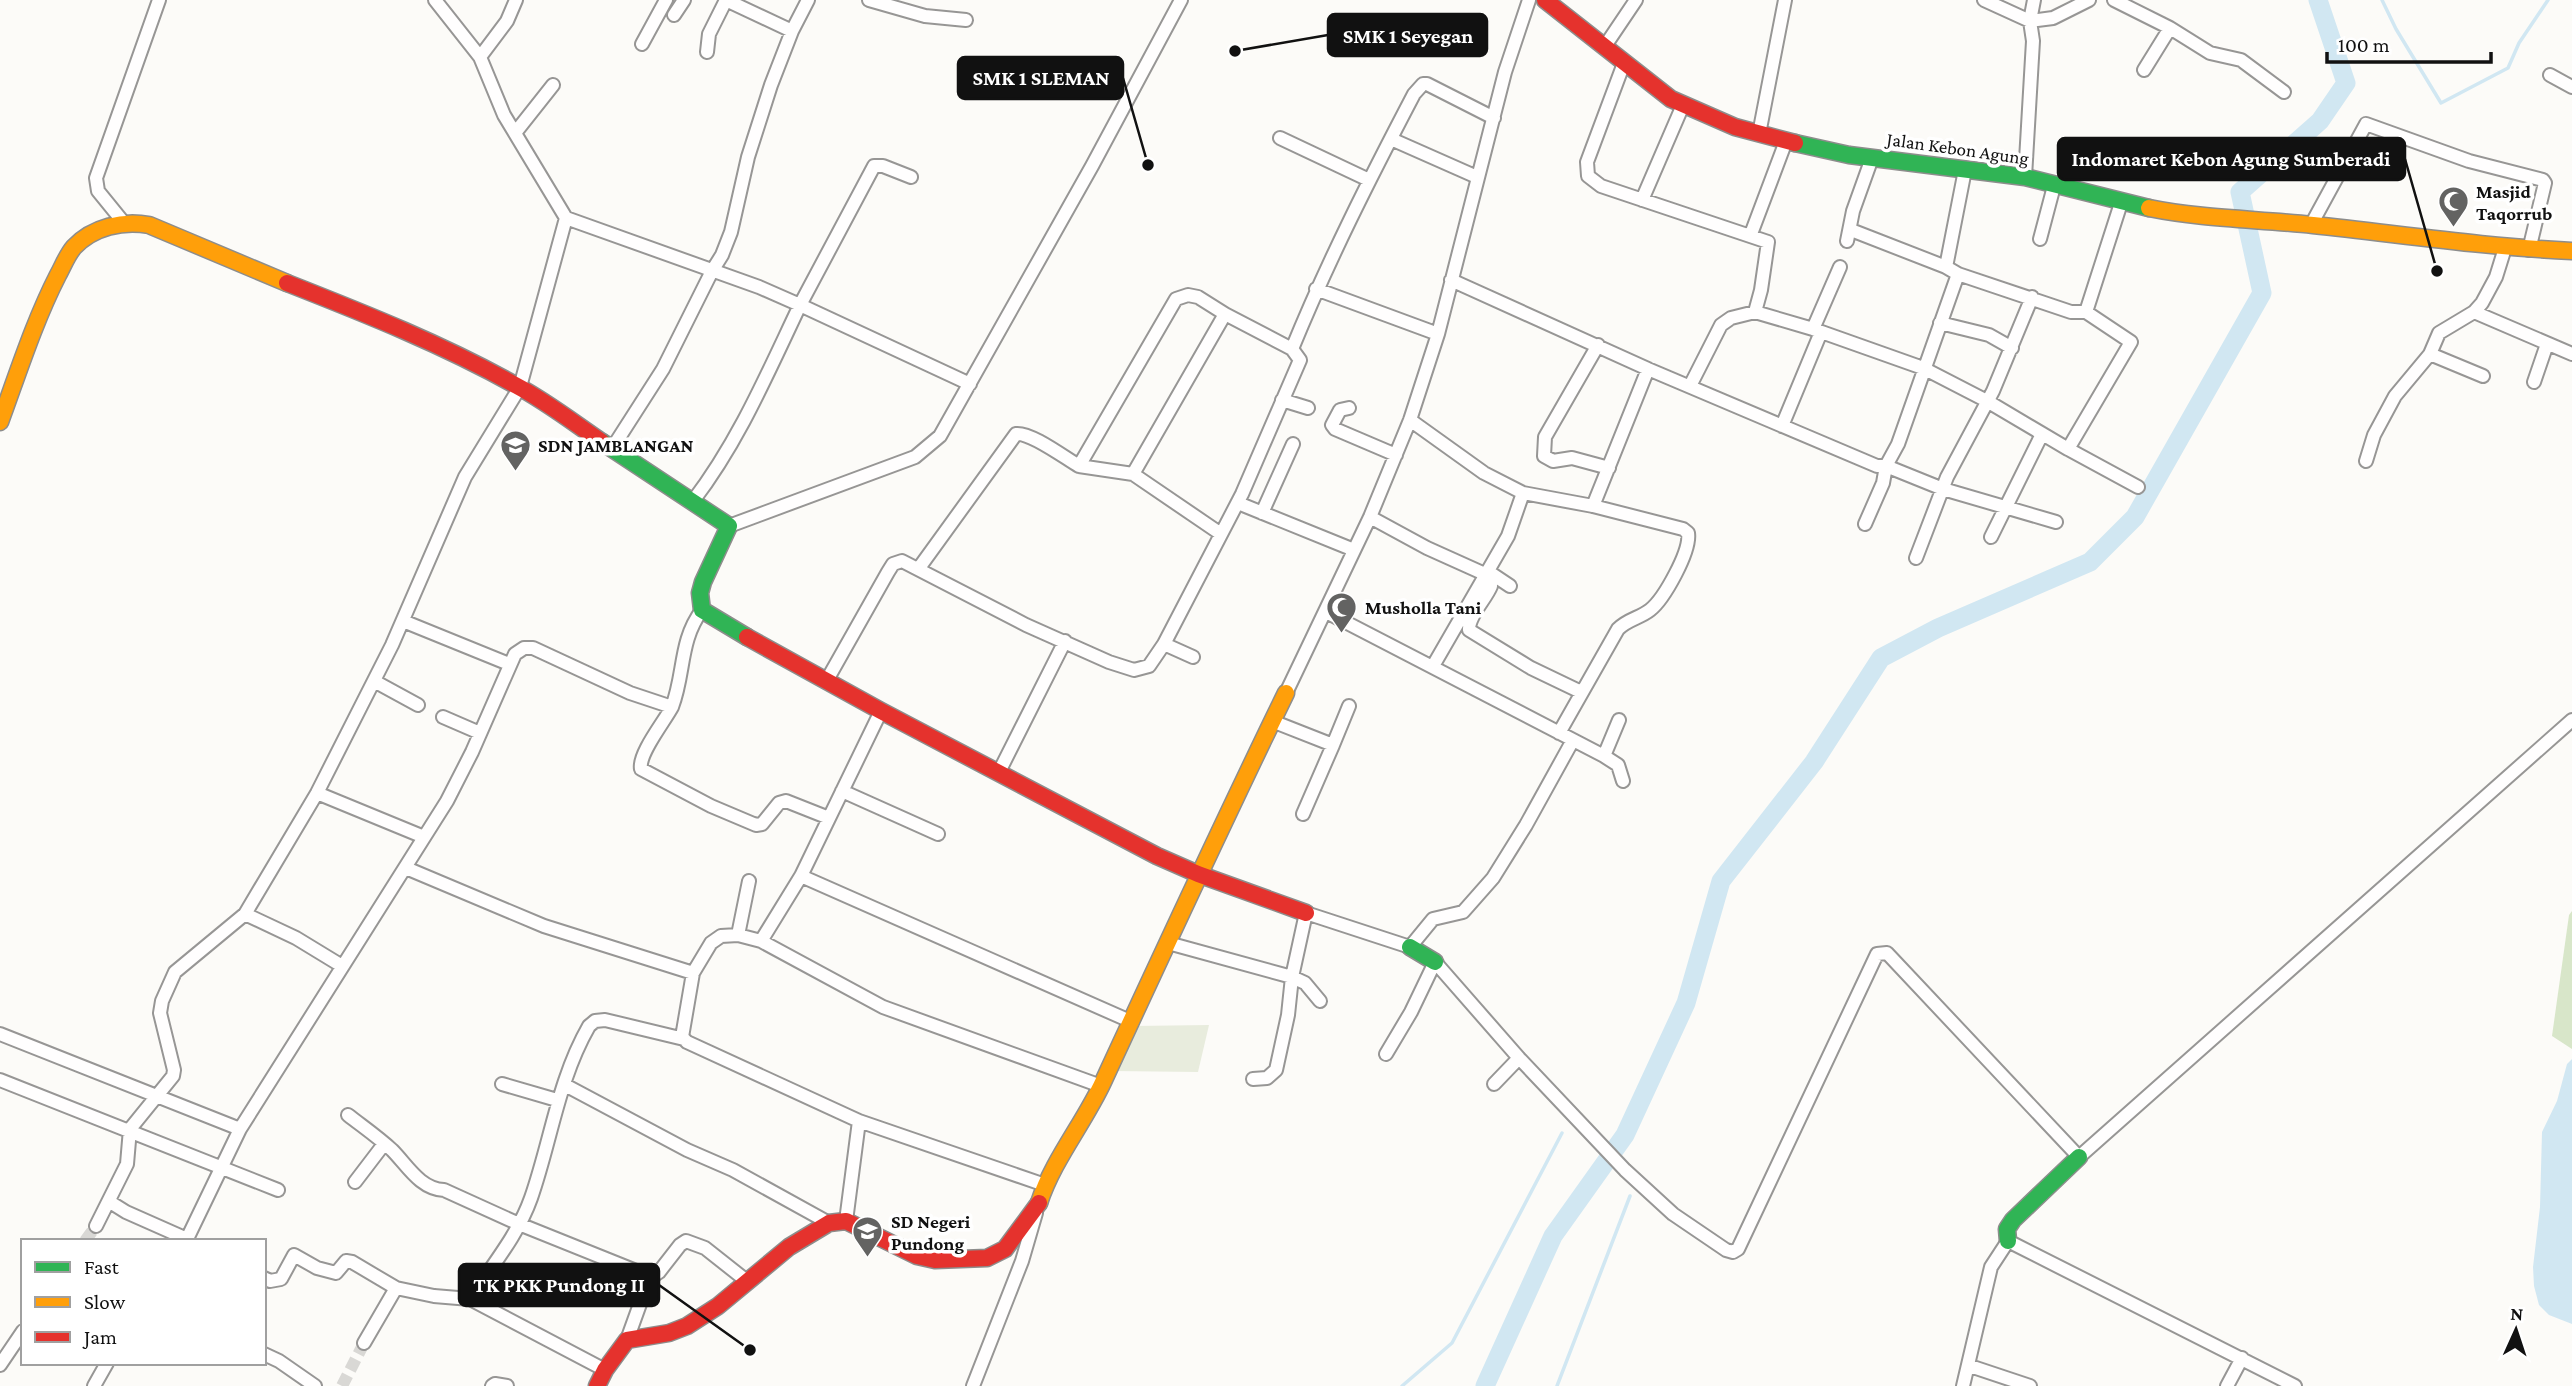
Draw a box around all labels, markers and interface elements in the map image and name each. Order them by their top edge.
callout: SMK 1 Seyegan [1328,14,1487,56]
scale bar [2327,21,2492,65]
text: SMK 1 Seyegan [1343,24,1473,48]
text: 100 m [2338,33,2390,57]
callout: SMK 1 SLEMAN [958,57,1123,99]
text: SMK 1 SLEMAN [973,66,1109,90]
street label: Jalan Kebon Agung [1884,128,2030,169]
callout: Indomaret Kebon Agung Sumberadi [2058,138,2405,180]
text: Indomaret Kebon Agung Sumberadi [2072,147,2390,171]
place label: Masjid Taqorrub [2476,181,2552,224]
mosque icon: Masjid Taqorrub [2436,185,2470,229]
school or university icon: SDN JAMBLANGAN [498,428,532,472]
place label: SDN JAMBLANGAN [538,435,694,456]
mosque icon: Musholla Tani [1325,590,1359,634]
place label: Musholla Tani [1365,597,1482,618]
place label: SD Negeri Pundong [891,1211,971,1254]
school or university icon: SD Negeri Pundong [851,1215,885,1259]
legend [21,1239,266,1365]
text: Fast [84,1255,120,1279]
callout: TK PKK Pundong II [459,1264,659,1306]
text: TK PKK Pundong II [473,1273,645,1297]
text: Slow [84,1290,126,1314]
north arrow [2481,1295,2551,1365]
text: N [2510,1303,2524,1324]
text: Jam [82,1325,117,1349]

